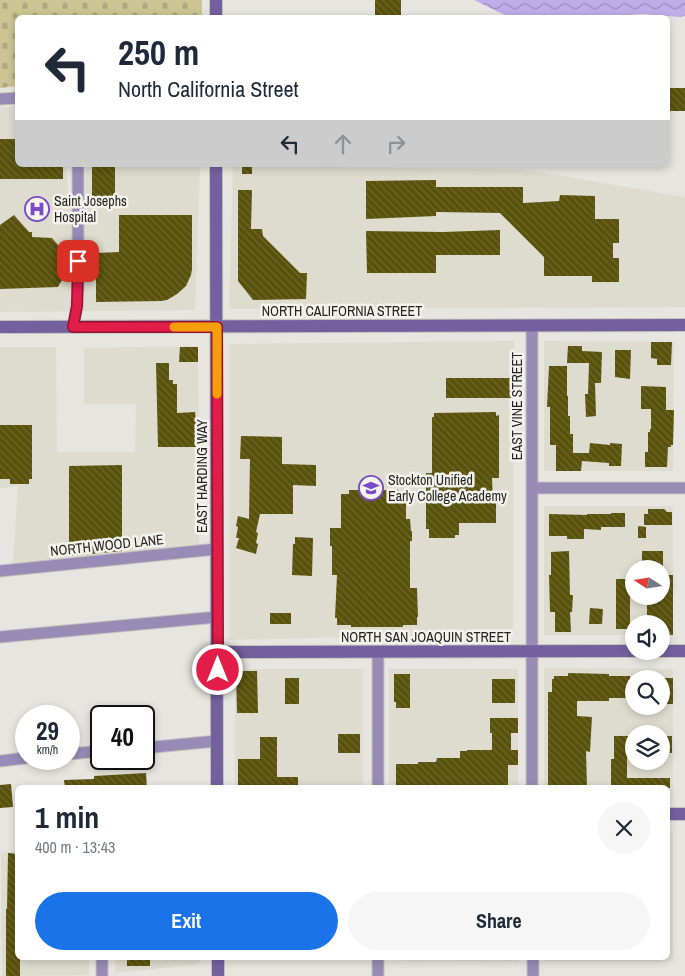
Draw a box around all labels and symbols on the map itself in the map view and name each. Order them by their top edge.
place label: Saint Josephs Hospital [54,192,127,226]
hospital icon: Saint Josephs Hospital [24,196,50,222]
pin [57,240,99,282]
street label: NORTH CALIFORNIA STREET [262,302,422,320]
street label: EAST VINE STREET [508,352,526,460]
street label: EAST HARDING WAY [193,419,211,533]
place label: Stockton Unified Early College Academy [388,471,507,505]
school or university icon: Stockton Unified Early College Academy [358,475,384,501]
street label: NORTH WOOD LANE [49,530,165,560]
north arrow [625,560,670,605]
street label: NORTH SAN JOAQUIN STREET [341,628,511,646]
position arrow [191,643,243,695]
speed limit sign: 40 [90,705,155,770]

